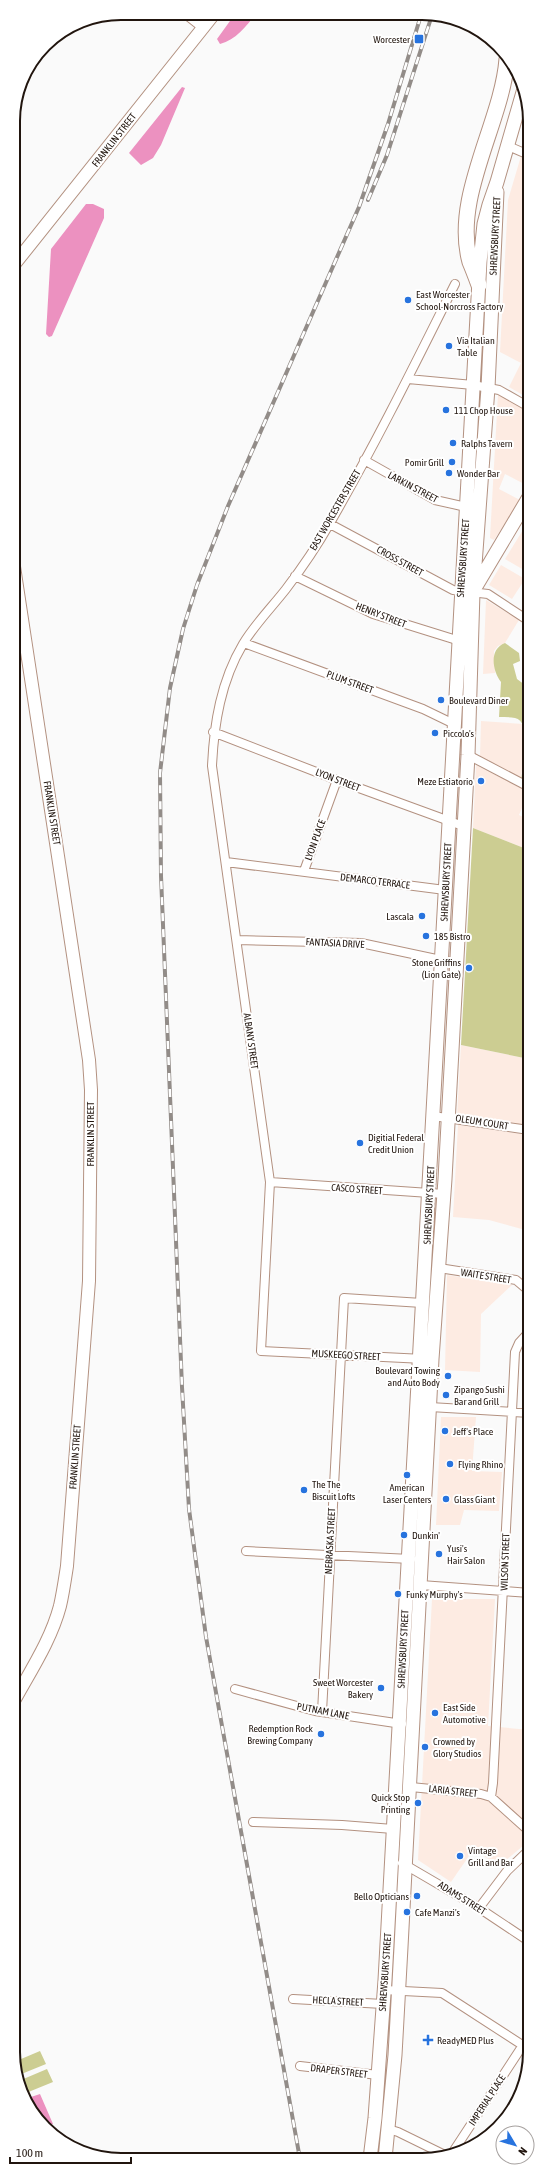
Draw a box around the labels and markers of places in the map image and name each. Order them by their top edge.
marker: Worcester [413,33,425,45]
place label: Worcester [373,34,411,45]
place label: East Worcester School-Norcross Factory [416,289,503,312]
marker: East Worcester School-Norcross Factory [403,295,413,305]
place label: Via Italian Table [457,335,495,358]
marker: Via Italian Table [444,341,454,351]
marker: 111 Chop House [441,405,451,415]
place label: 111 Chop House [454,405,513,416]
marker: Ralphs Tavern [448,438,458,448]
place label: Ralphs Tavern [461,438,513,449]
place label: Pomir Grill [405,457,444,468]
marker: Pomir Grill [447,457,457,467]
marker: Wonder Bar [444,468,454,478]
place label: Wonder Bar [457,468,500,479]
marker: Boulevard Diner [436,695,446,705]
place label: Boulevard Diner [449,695,509,706]
marker: Piccolo's [430,728,440,738]
place label: Piccolo's [443,728,475,739]
place label: Meze Estiatorio [417,776,473,787]
marker: Meze Estiatorio [476,776,486,786]
place label: Lascala [386,911,414,922]
marker: Lascala [417,911,427,921]
marker: 185 Bistro [421,931,431,941]
place label: 185 Bistro [434,931,471,942]
place label: Stone Griffins (Lion Gate) [412,957,461,980]
marker: Stone Griffins (Lion Gate) [464,963,474,973]
place label: Digitial Federal Credit Union [368,1132,424,1155]
marker: Digitial Federal Credit Union [355,1138,365,1148]
place label: Boulevard Towing and Auto Body [375,1365,441,1388]
marker: Boulevard Towing and Auto Body [443,1371,453,1381]
place label: Zipango Sushi Bar and Grill [454,1384,505,1407]
marker: Zipango Sushi Bar and Grill [441,1390,451,1400]
marker: Jeff's Place [440,1426,450,1436]
place label: Jeff's Place [453,1426,494,1437]
marker: Flying Rhino [445,1459,455,1469]
place label: Flying Rhino [458,1459,504,1470]
marker: American Laser Centers [402,1470,412,1480]
place label: The The Biscuit Lofts [312,1479,356,1502]
place label: American Laser Centers [383,1482,432,1505]
marker: The The Biscuit Lofts [299,1485,309,1495]
marker: Glass Giant [441,1494,451,1504]
place label: Glass Giant [454,1494,495,1505]
marker: Dunkin' [399,1530,409,1540]
place label: Dunkin' [412,1530,440,1541]
place label: Yusi's Hair Salon [447,1543,485,1566]
marker: Yusi's Hair Salon [434,1549,444,1559]
marker: Funky Murphy's [393,1589,403,1599]
place label: Funky Murphy's [406,1589,463,1600]
place label: Sweet Worcester Bakery [313,1677,374,1700]
marker: Sweet Worcester Bakery [376,1683,386,1693]
place label: East Side Automotive [443,1702,486,1725]
marker: East Side Automotive [430,1708,440,1718]
place label: Redemption Rock Brewing Company [247,1723,314,1746]
marker: Redemption Rock Brewing Company [316,1729,326,1739]
place label: Crowned by Glory Studios [433,1736,482,1759]
marker: Crowned by Glory Studios [420,1742,430,1752]
place label: Quick Stop Printing [371,1792,411,1815]
marker: Quick Stop Printing [413,1798,423,1808]
place label: Vintage Grill and Bar [468,1845,514,1868]
marker: Vintage Grill and Bar [455,1851,465,1861]
place label: Bello Opticians [354,1891,409,1902]
marker: Bello Opticians [412,1891,422,1901]
marker: Cafe Manzi's [402,1907,412,1917]
place label: Cafe Manzi's [415,1907,461,1918]
marker: ReadyMED Plus [422,2034,434,2046]
place label: ReadyMED Plus [437,2035,494,2046]

